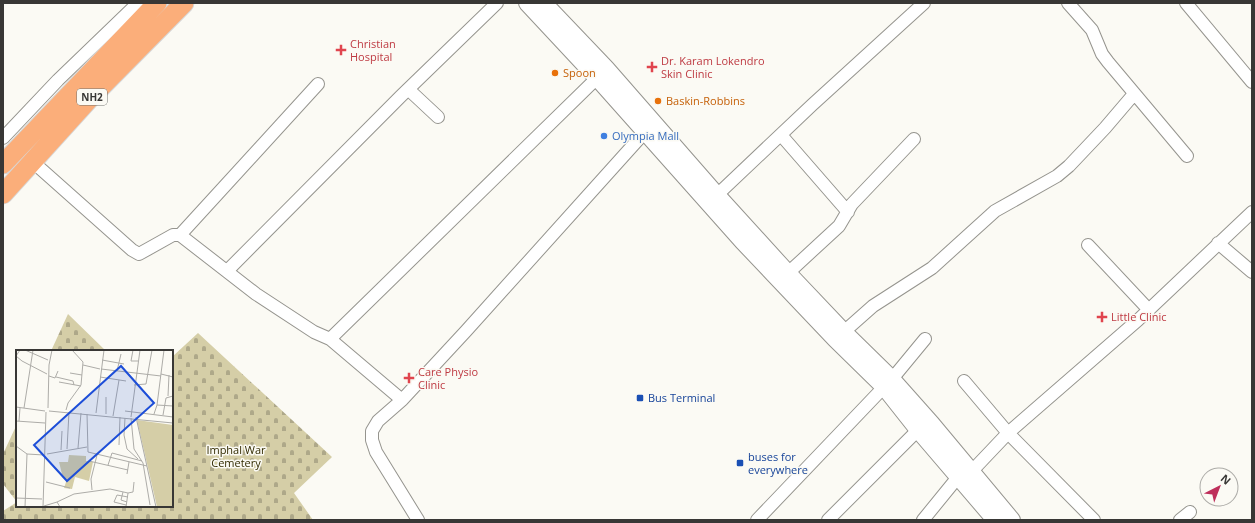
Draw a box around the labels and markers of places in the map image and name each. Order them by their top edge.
place label: Christian Hospital [350,36,396,64]
marker: Christian Hospital [335,44,347,56]
place label: Dr. Karam Lokendro Skin Clinic [661,53,765,81]
marker: Dr. Karam Lokendro Skin Clinic [646,61,658,73]
place label: Spoon [563,65,596,80]
marker: Spoon [550,68,560,78]
place label: Baskin-Robbins [666,93,745,108]
marker: Baskin-Robbins [653,96,663,106]
place label: Olympia Mall [612,128,679,143]
marker: Olympia Mall [599,131,609,141]
place label: Little Clinic [1111,309,1166,324]
marker: Little Clinic [1096,311,1108,323]
place label: Care Physio Clinic [418,364,478,392]
marker: Care Physio Clinic [403,372,415,384]
place label: Bus Terminal [648,390,715,405]
marker: Bus Terminal [635,393,645,403]
place label: buses for everywhere [748,449,808,477]
marker: buses for everywhere [735,458,745,468]

